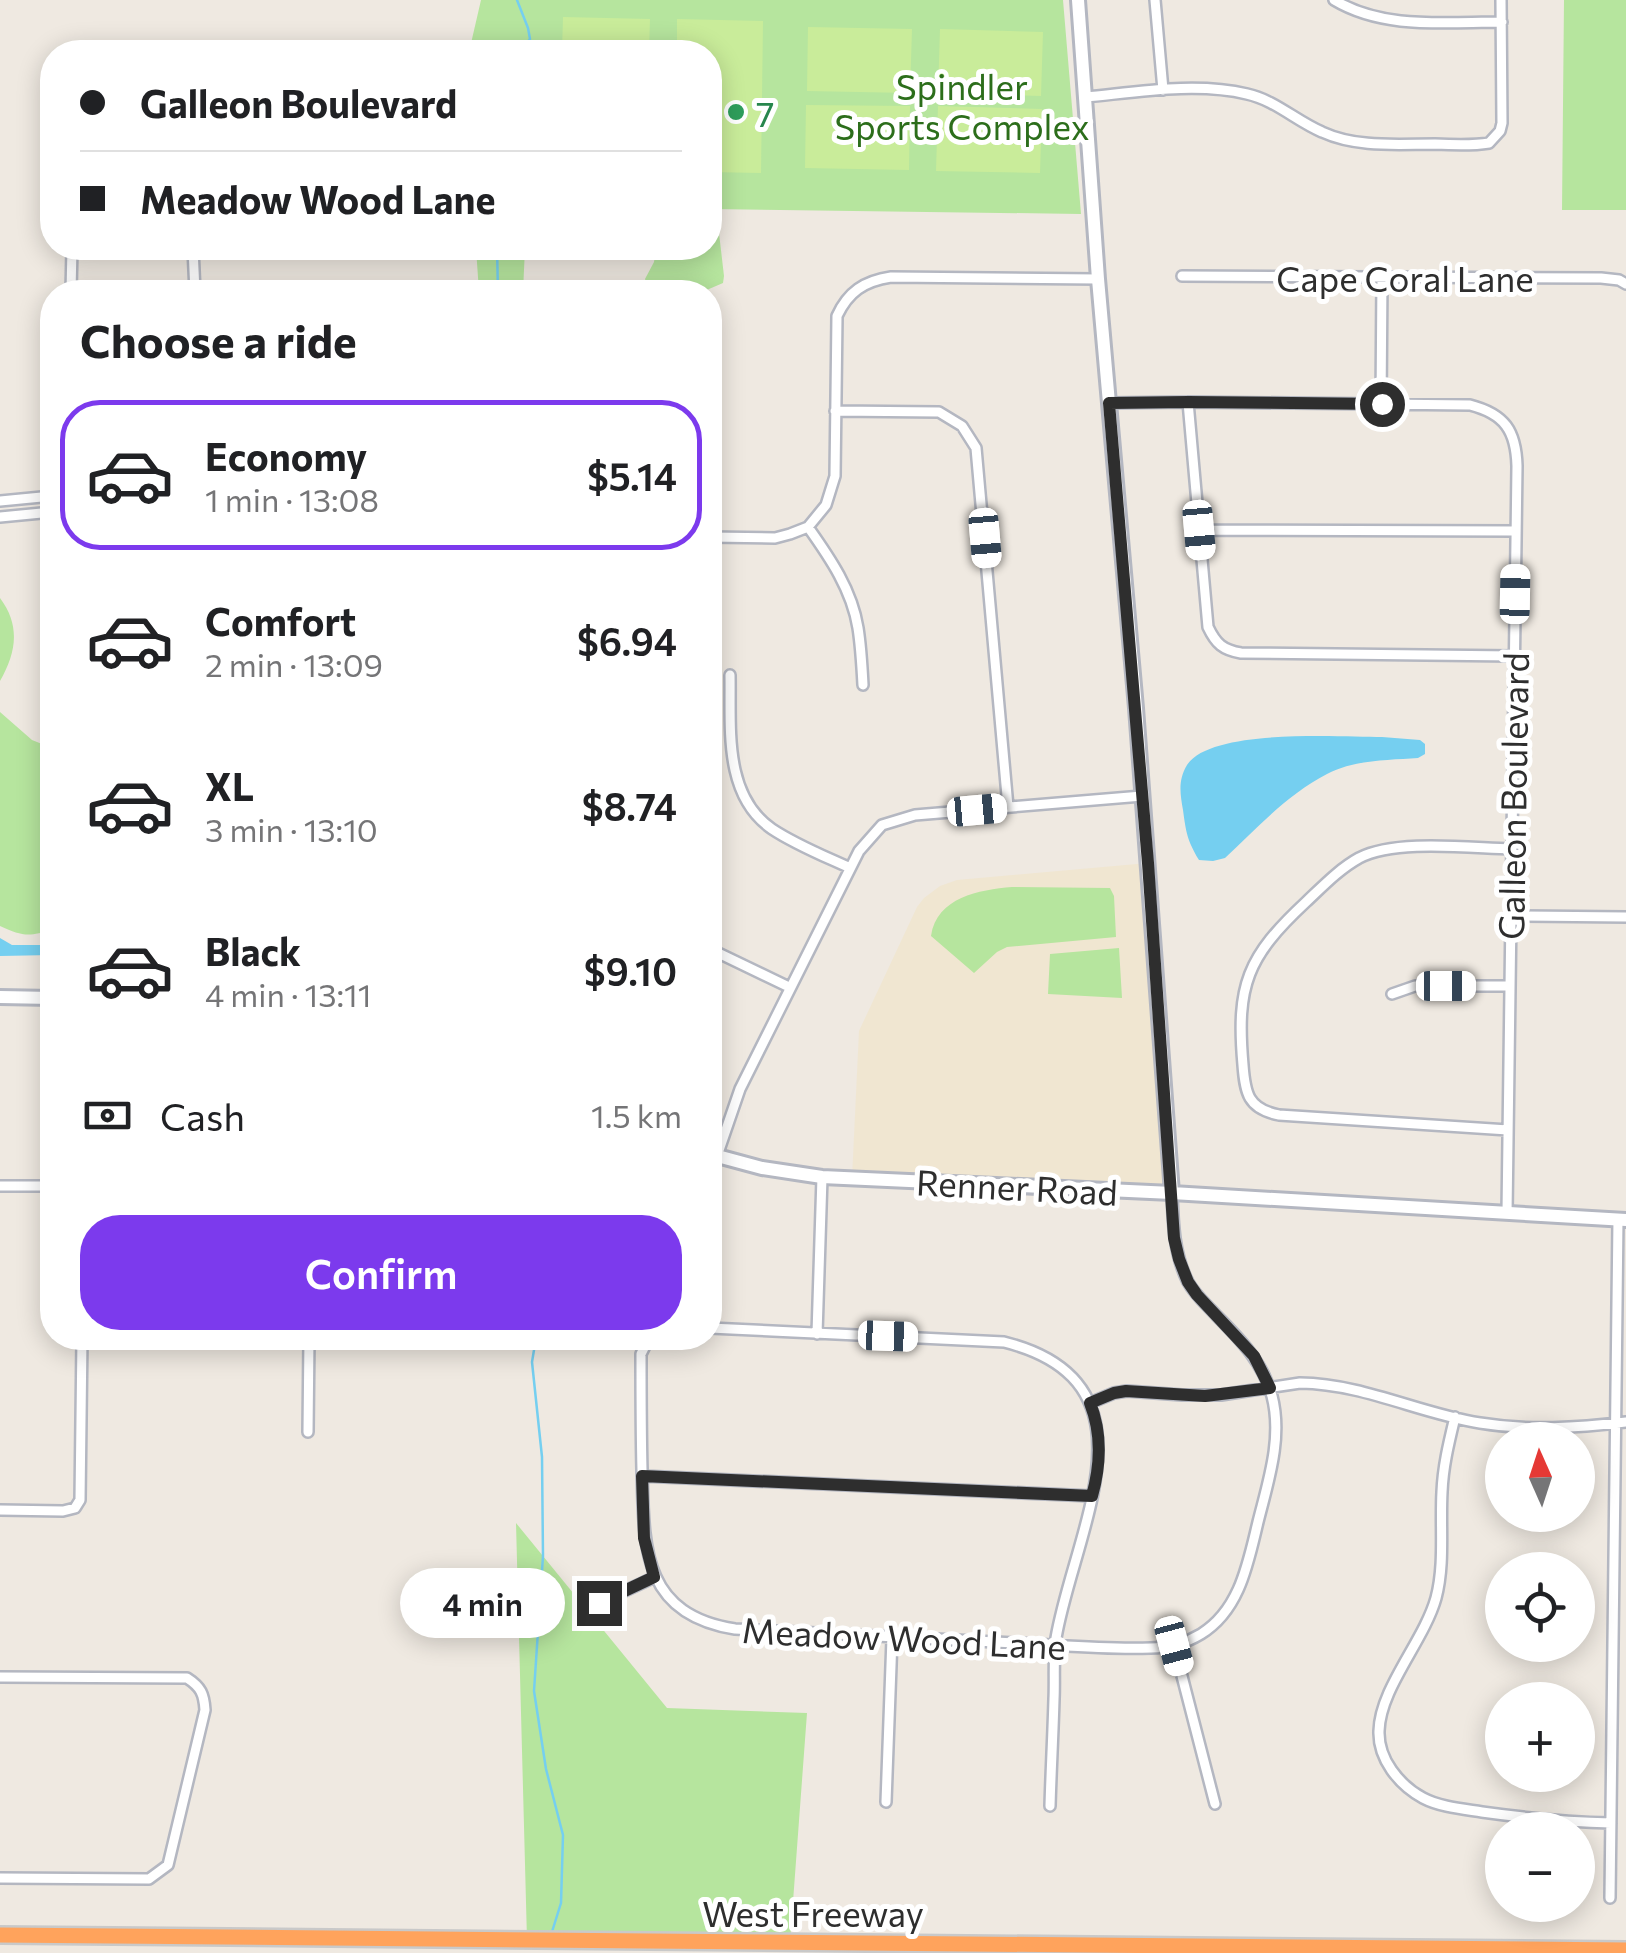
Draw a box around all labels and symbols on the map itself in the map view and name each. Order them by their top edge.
park label: Spindler Sports Complex [834,64,1090,147]
place label: 7 [756,91,774,134]
marker: 7 [725,101,747,123]
street label: Cape Coral Lane [1276,256,1534,299]
route start [1360,382,1405,427]
car [1181,499,1217,561]
car [967,507,1003,569]
car [1499,564,1531,624]
street label: Galleon Boulevard [1488,652,1536,940]
car [946,792,1008,828]
car [1416,971,1476,1001]
street label: Renner Road [915,1159,1119,1213]
car [857,1320,919,1352]
north arrow [1485,1422,1595,1532]
callout: 4 min [399,1568,564,1638]
route end [577,1581,622,1626]
street label: Meadow Wood Lane [741,1607,1067,1667]
car [1152,1613,1196,1679]
street label: West Freeway [702,1891,924,1934]

